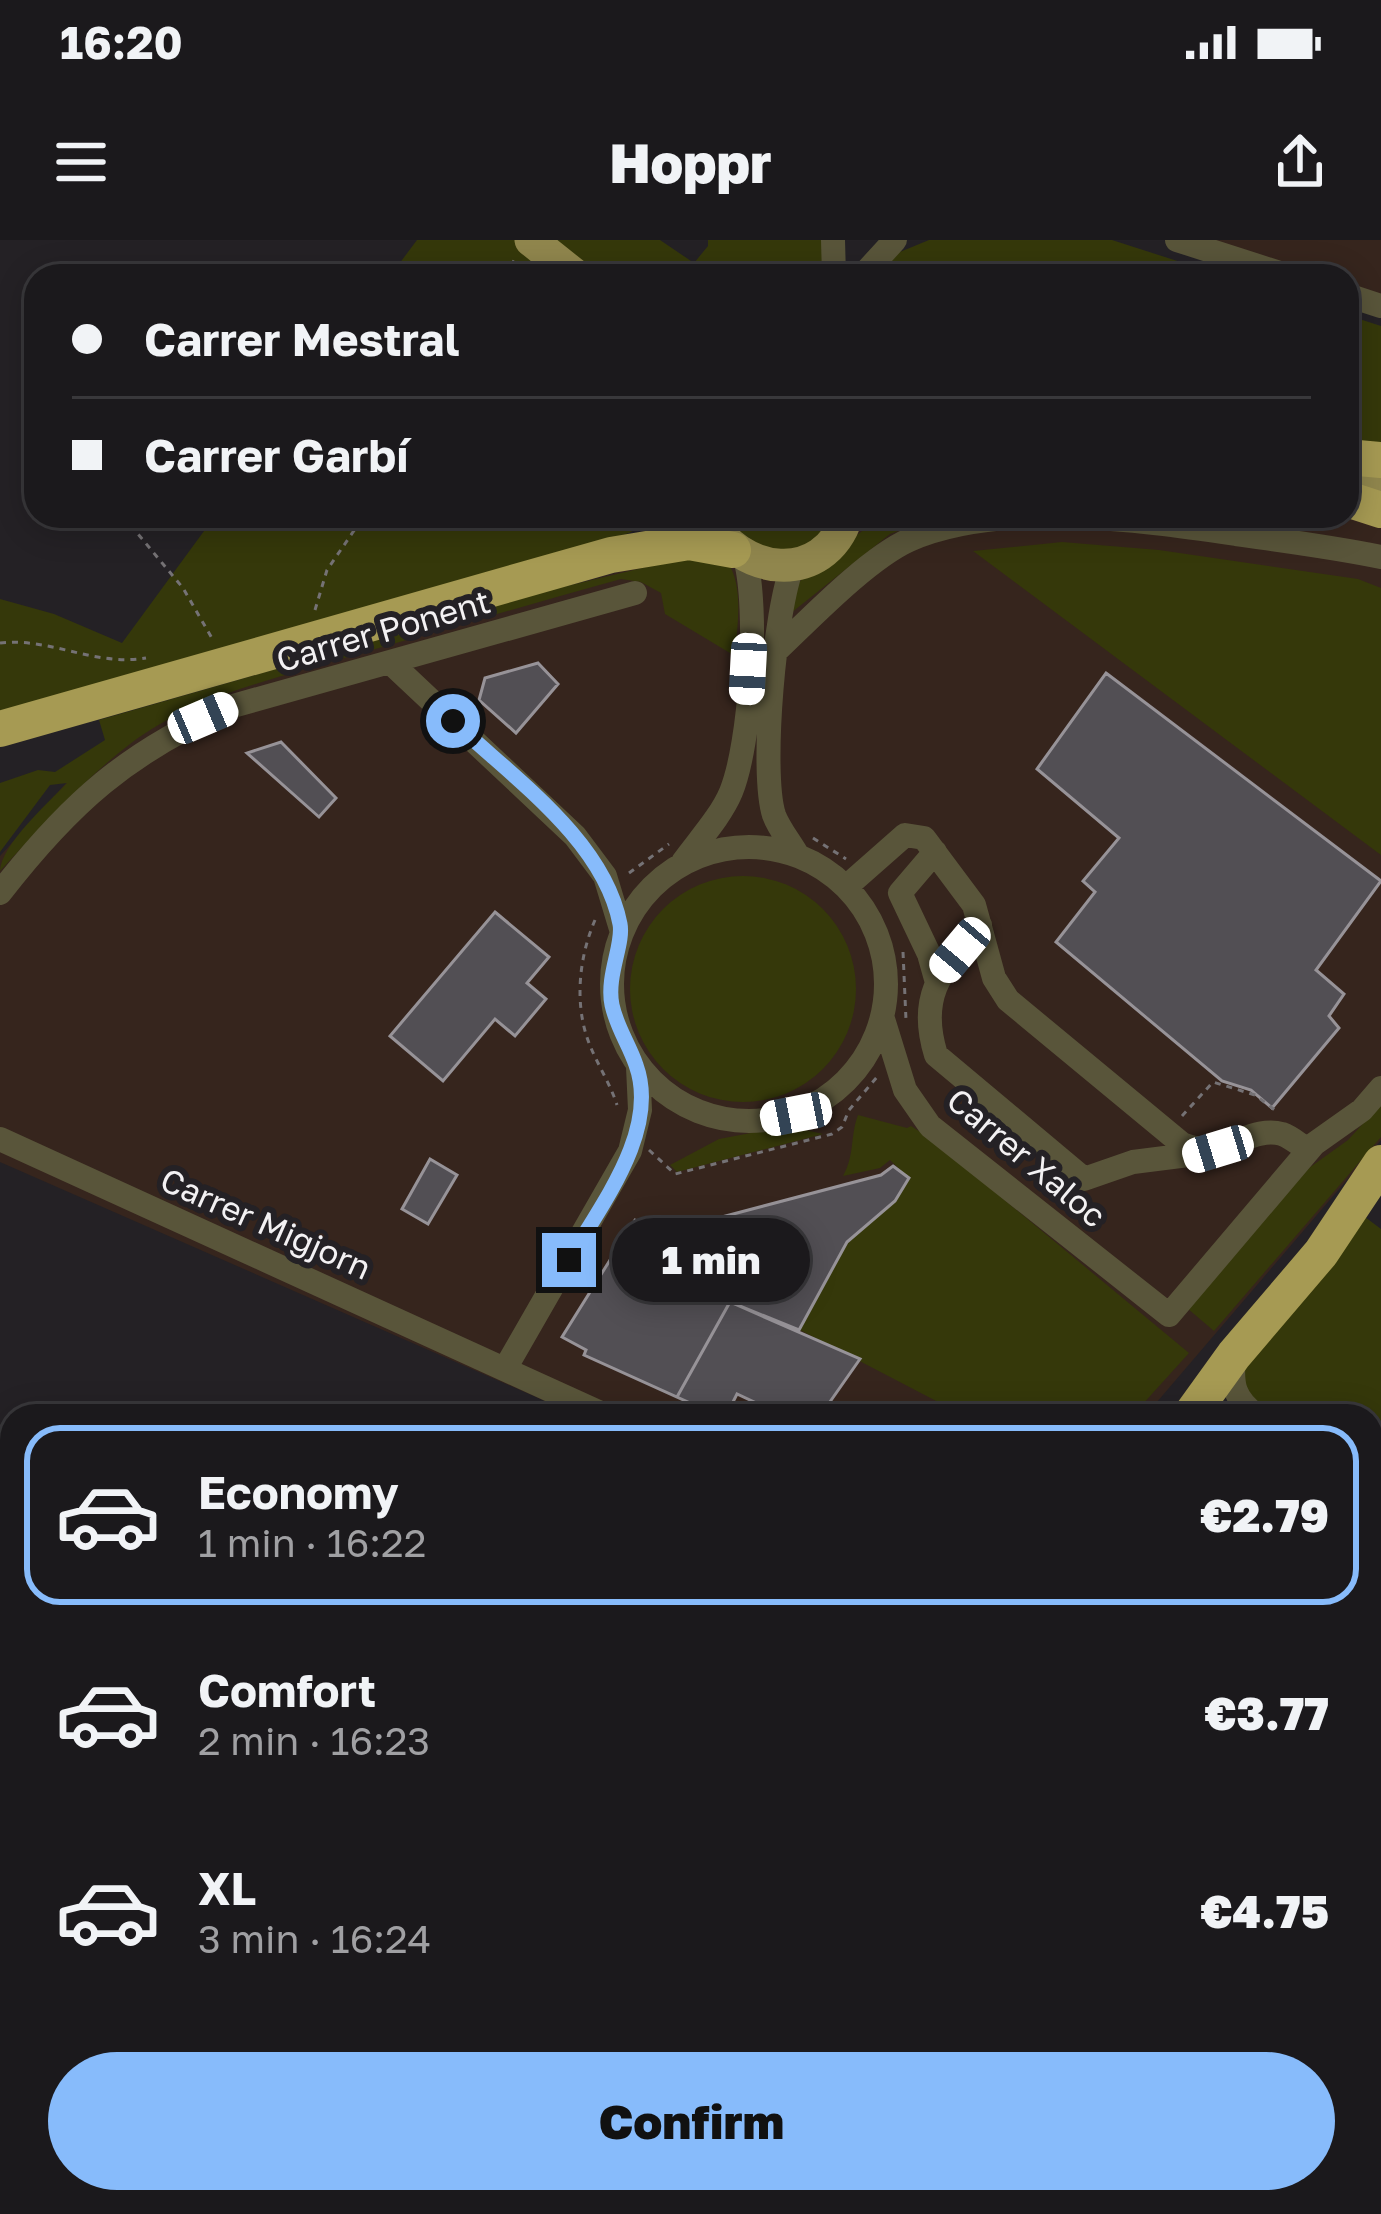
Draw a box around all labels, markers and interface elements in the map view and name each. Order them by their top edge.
text: 16:20 [60,15,183,69]
icon: menu [48,129,114,195]
icon: share [1267,129,1333,195]
text: Hoppr [609,130,772,195]
text: Carrer Mestral [144,312,459,366]
text: Carrer Garbí [144,428,409,482]
street label: Carrer Ponent [272,581,494,679]
car [728,632,768,706]
car [163,687,243,749]
route start [426,694,480,748]
car [923,911,997,989]
street label: Carrer Xaloc [940,1079,1114,1235]
car [757,1089,835,1139]
car [1178,1121,1258,1177]
street label: Carrer Migjorn [155,1159,377,1287]
callout: 1 min [611,1218,809,1302]
route end [542,1233,596,1287]
text: 1 min [661,1236,761,1283]
icon: car [54,1461,162,1569]
text: Economy [198,1465,399,1519]
text: €2.79 [1200,1488,1329,1542]
text: 1 min · 16:22 [198,1519,426,1566]
icon: car [54,1659,162,1767]
text: Comfort [198,1663,376,1717]
text: €3.77 [1204,1686,1329,1740]
text: 2 min · 16:23 [198,1717,430,1764]
icon: car [54,1857,162,1965]
text: XL [198,1861,256,1915]
text: €4.75 [1200,1884,1329,1938]
text: 3 min · 16:24 [198,1915,431,1962]
button: Confirm [48,2052,1335,2190]

